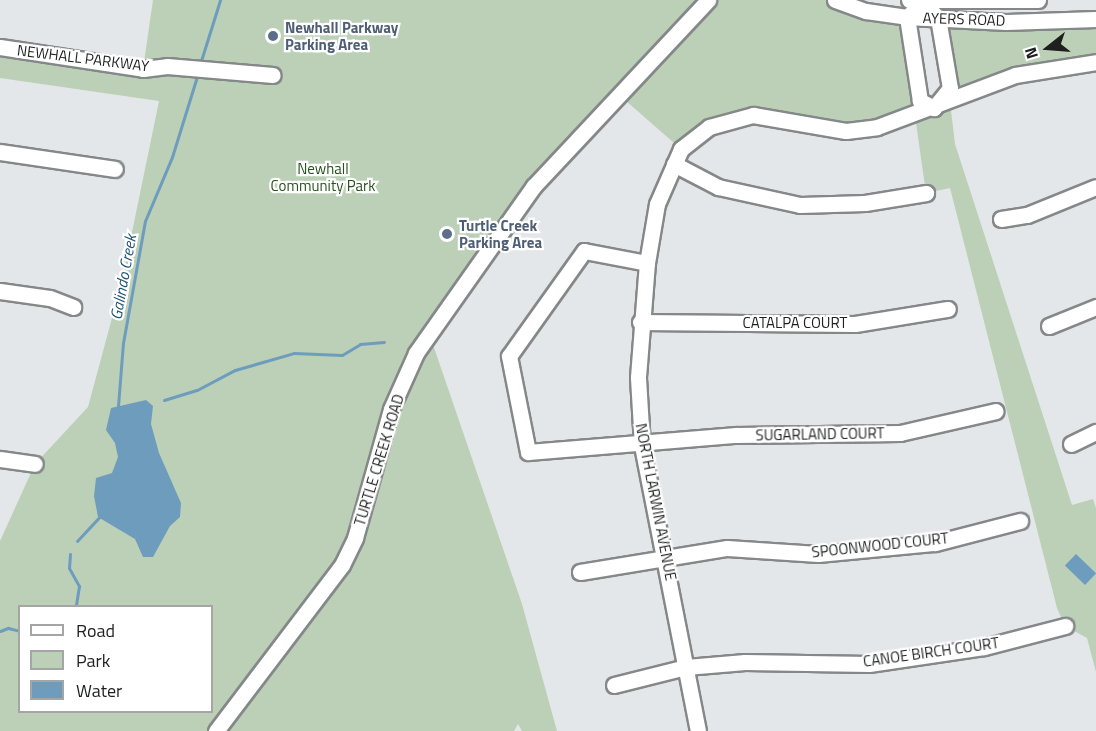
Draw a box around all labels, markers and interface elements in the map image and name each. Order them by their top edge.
street label: AYERS ROAD [922,9,1006,29]
place label: Newhall Parkway Parking Area [285,18,398,53]
north arrow [1018,18,1078,78]
marker: Newhall Parkway Parking Area [266,29,280,43]
street label: NEWHALL PARKWAY [16,41,150,75]
text: N [1018,44,1044,62]
park label: Newhall Community Park [271,159,375,194]
place label: Turtle Creek Parking Area [459,216,542,251]
marker: Turtle Creek Parking Area [440,227,454,241]
water label: Galindo Creek [106,233,140,321]
street label: CATALPA COURT [743,314,847,332]
street label: TURTLE CREEK ROAD [350,392,408,528]
street label: NORTH LARWIN AVENUE [632,422,680,582]
street label: SUGARLAND COURT [755,424,885,444]
street label: SPOONWOOD COURT [811,529,949,561]
legend [18,605,213,713]
text: Road [76,617,115,644]
street label: CANOE BIRCH COURT [862,634,1000,670]
text: Park [76,647,110,674]
text: Water [76,677,122,704]

